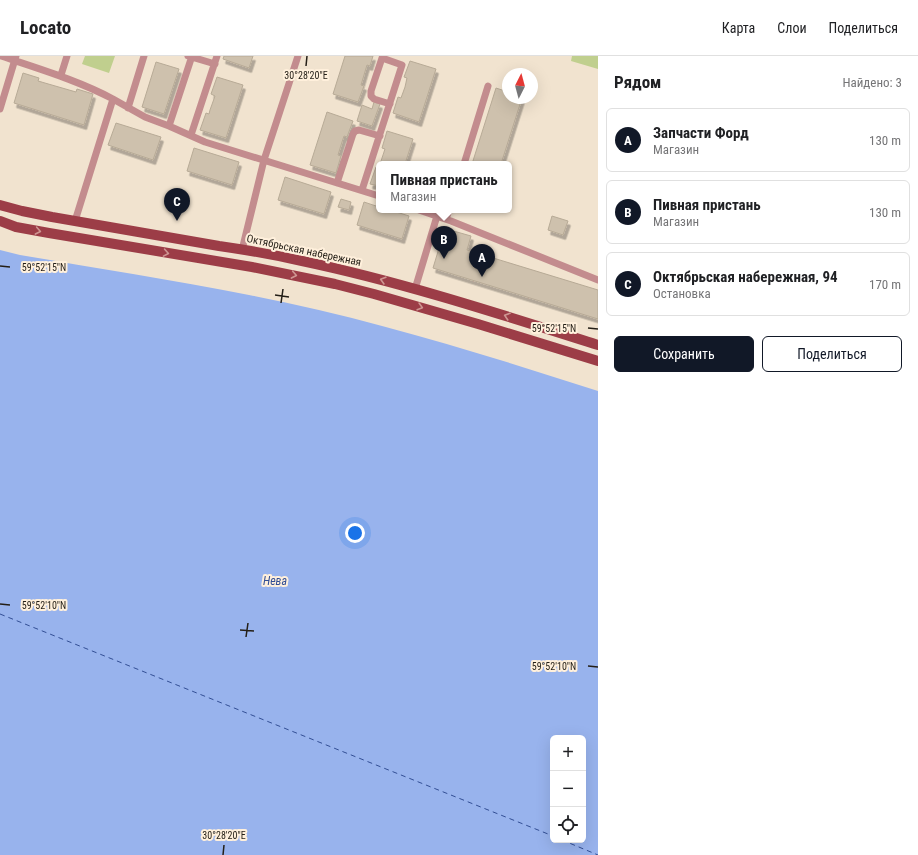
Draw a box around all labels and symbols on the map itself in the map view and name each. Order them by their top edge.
north arrow [502,68,538,104]
text: 30°28'20"E [284,70,328,81]
pin: C [164,188,190,221]
one-way arrow [35,226,41,235]
pin: B [431,226,457,259]
street label: Октябрьская набережная [245,232,362,269]
pin: A [469,244,495,277]
one-way arrow [163,248,169,256]
text: 59°52'15"N [22,262,66,273]
one-way arrow [291,270,297,279]
one-way arrow [379,276,386,285]
one-way arrow [416,302,423,311]
one-way arrow [504,312,511,321]
text: 59°52'15"N [532,323,576,334]
your location [345,523,365,543]
water label: Нева [263,574,287,588]
text: 59°52'10"N [22,600,66,611]
text: 59°52'10"N [532,661,576,672]
text: 30°28'20"E [202,830,246,841]

